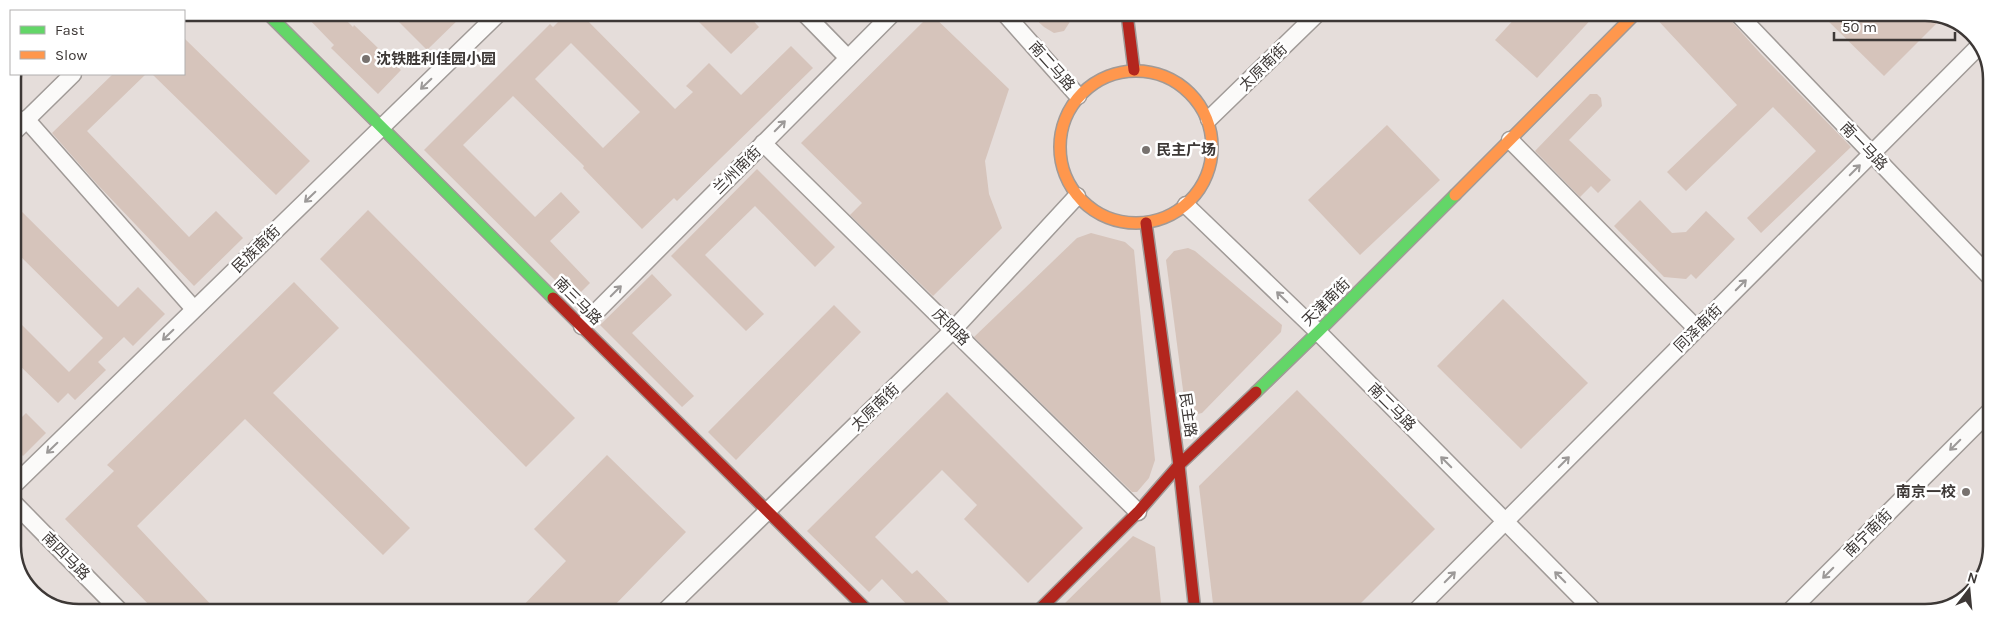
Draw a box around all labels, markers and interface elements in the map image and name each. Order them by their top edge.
legend [10,10,185,75]
scale bar [1834,10,1955,42]
text: 50 m [1842,18,1877,36]
text: Fast [55,21,85,39]
street label: 南二马路 [1025,38,1079,94]
street label: 太原南街 [1235,40,1291,94]
text: Slow [55,46,87,64]
place label: 沈铁胜利佳园小园 [376,50,496,68]
marker: 沈铁胜利佳园小园 [360,53,372,65]
one-way arrow [420,78,432,90]
street label: 南一马路 [1837,118,1891,174]
one-way arrow [774,120,786,132]
place label: 民主广场 [1156,141,1216,159]
street label: 兰州南街 [709,142,765,198]
marker: 民主广场 [1140,144,1152,156]
one-way arrow [1849,164,1861,176]
one-way arrow [303,191,316,203]
street label: 民族南街 [228,222,284,276]
street label: 南三马路 [550,273,606,329]
street label: 天津南街 [1298,274,1354,330]
one-way arrow [1735,279,1747,291]
one-way arrow [610,285,622,298]
one-way arrow [1276,291,1288,303]
street label: 同泽南街 [1670,300,1726,356]
street label: 庆阳路 [929,305,973,349]
one-way arrow [162,329,174,341]
street label: 南二马路 [1364,379,1420,435]
street label: 太原南街 [847,380,903,434]
street label: 民主路 [1176,391,1200,439]
one-way arrow [1950,439,1962,451]
one-way arrow [45,442,58,454]
one-way arrow [1441,456,1453,468]
one-way arrow [1558,456,1571,468]
place label: 南京一校 [1896,483,1956,501]
marker: 南京一校 [1960,486,1972,498]
street label: 南宁南街 [1840,505,1896,561]
street label: 南四马路 [38,528,94,584]
north arrow [1944,565,1994,615]
one-way arrow [1822,567,1834,579]
text: N [1965,568,1980,588]
one-way arrow [1444,571,1456,583]
one-way arrow [1555,572,1567,584]

